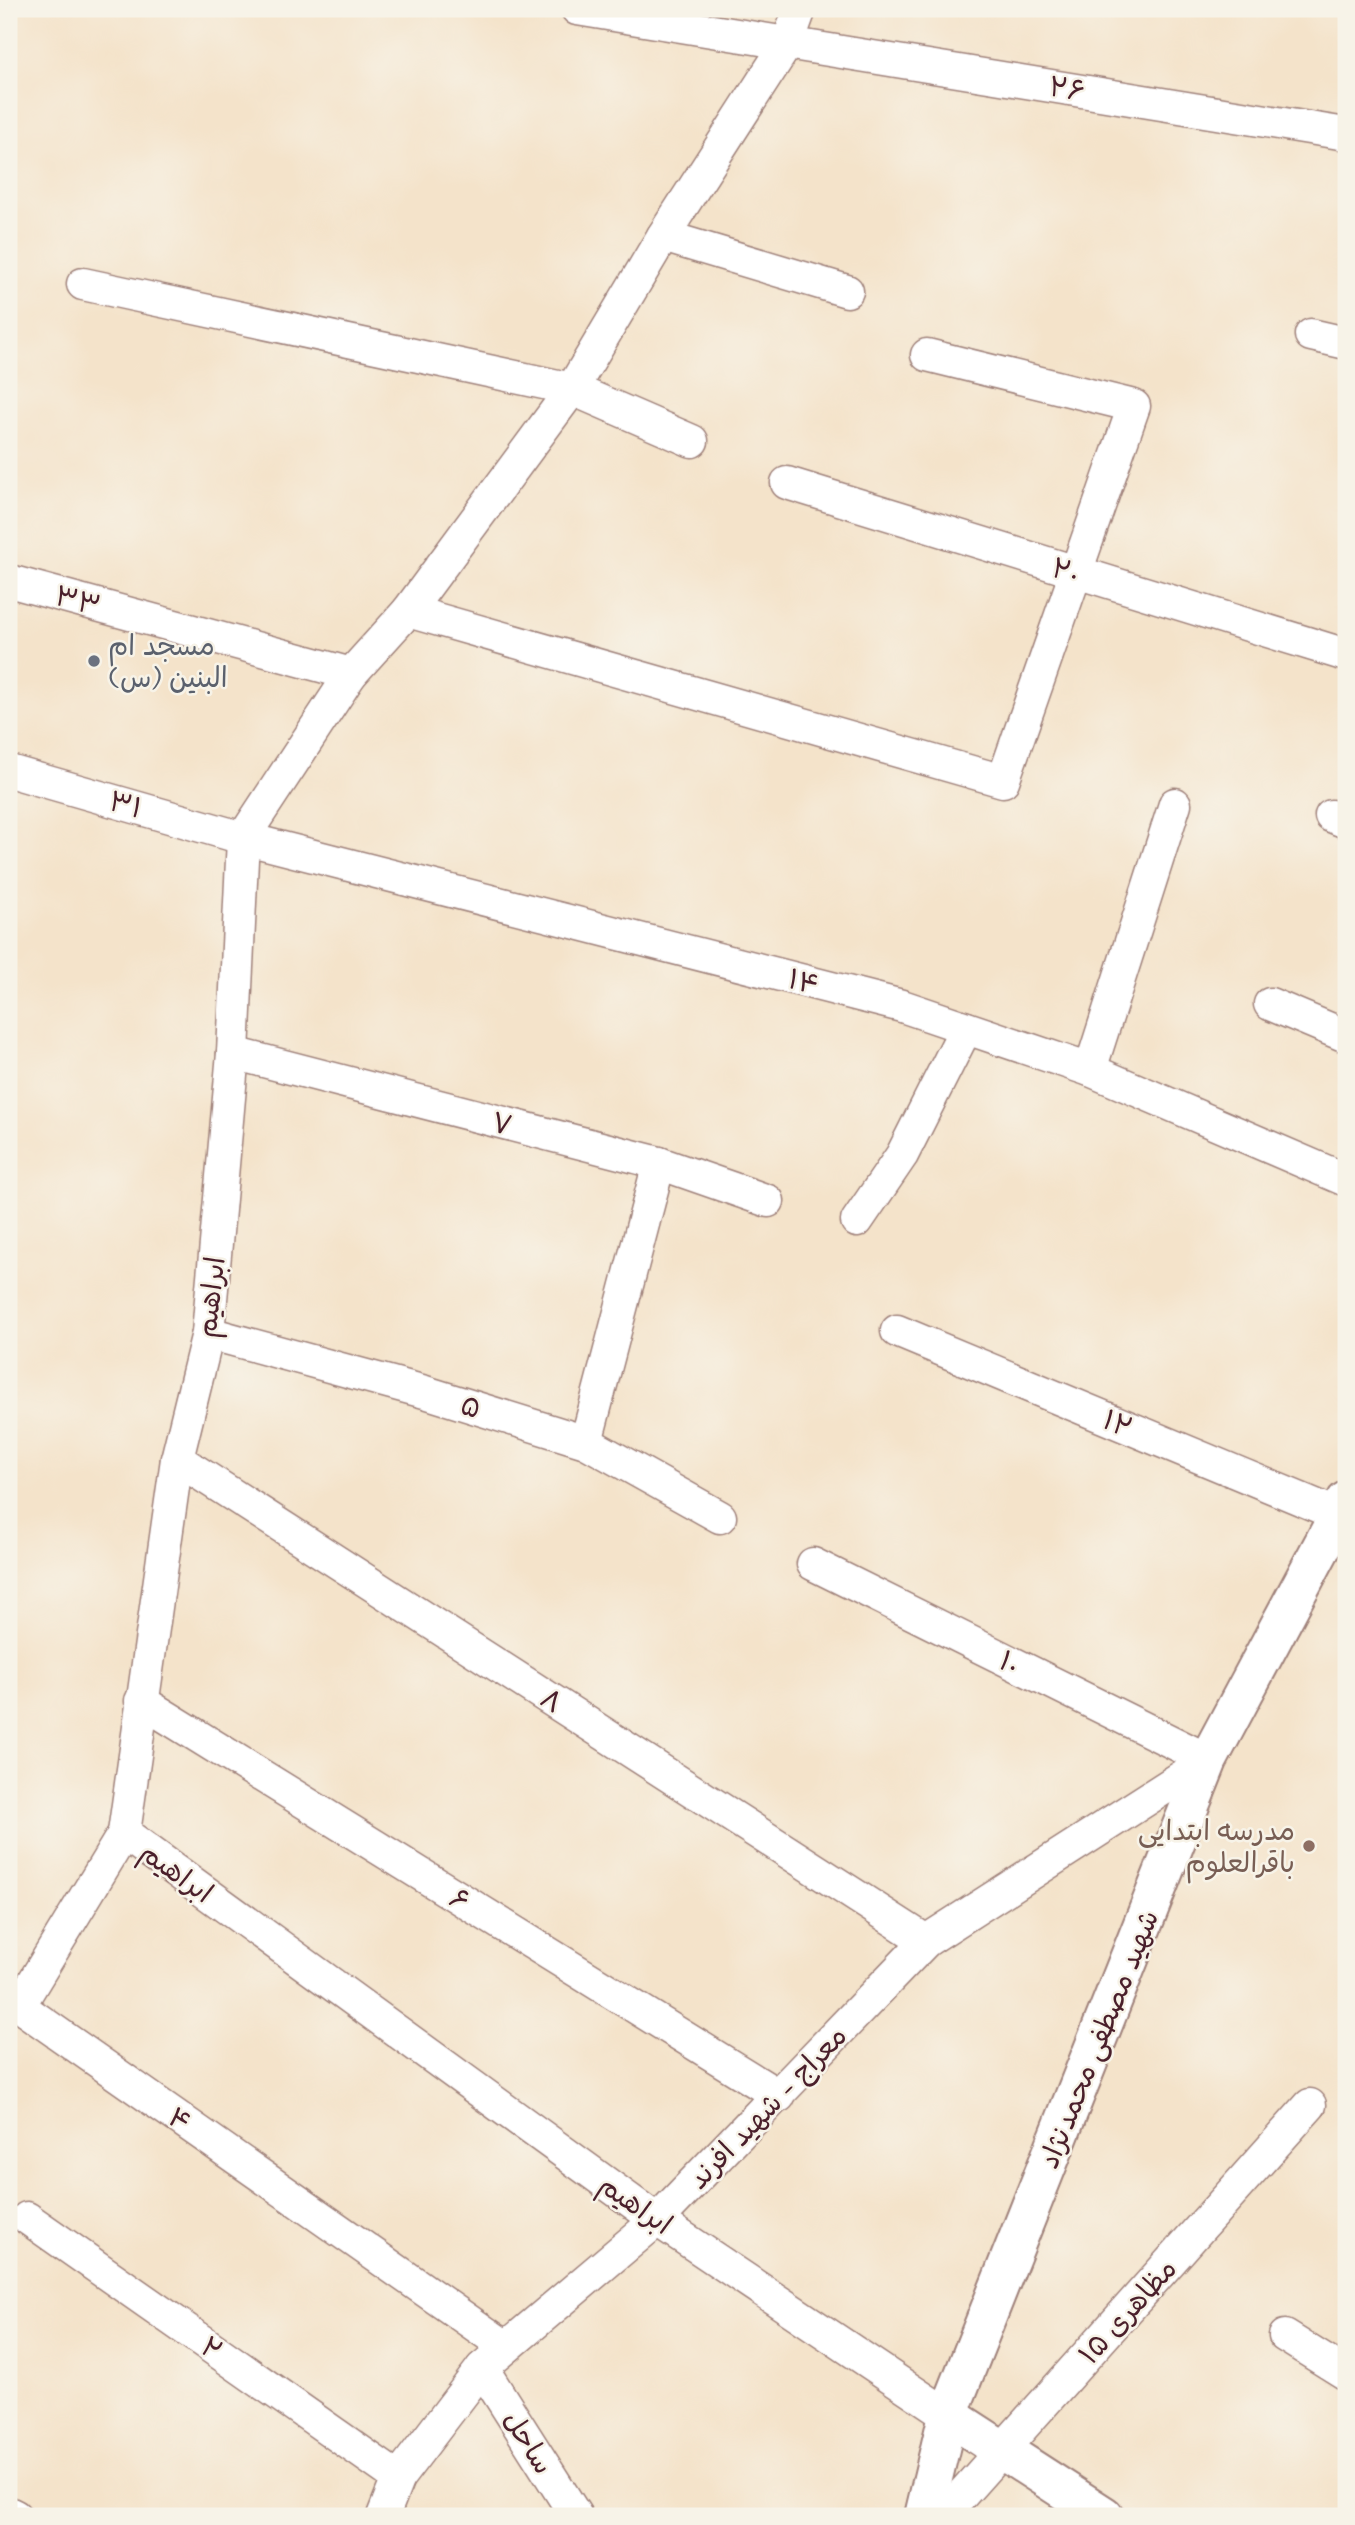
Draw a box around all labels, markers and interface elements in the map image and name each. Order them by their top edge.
street label: ۲۶ [1046,69,1087,112]
street label: ۲۰ [1046,551,1084,594]
street label: ۳۳ [50,579,104,626]
place label: مسجد ام البنین (س) [108,629,228,698]
marker: مسجد ام البنین (س) [86,653,102,669]
street label: ۳۱ [104,784,146,829]
street label: ۱۴ [784,962,823,1005]
street label: ۷ [487,1105,515,1146]
street label: ابراهیم [189,1255,237,1340]
street label: ۵ [456,1388,485,1429]
street label: ۱۲ [1096,1403,1138,1448]
street label: ۱۰ [992,1643,1026,1685]
street label: ۸ [532,1681,569,1723]
place label: مدرسه ابتدایی باقرالعلوم [1138,1814,1295,1884]
street label: ابراهیم [131,1835,219,1914]
marker: مدرسه ابتدایی باقرالعلوم [1301,1838,1317,1854]
street label: ۶ [442,1881,476,1921]
street label: شهید مصطفی محمدنژاد [1032,1905,1169,2175]
street label: معراج - شهید افرند [681,2019,856,2199]
street label: ۴ [159,2100,198,2142]
street label: ابراهیم [590,2168,678,2245]
street label: ۱۵ مظاهری [1072,2252,1186,2373]
street label: ۲ [192,2329,229,2371]
street label: ساحل [493,2405,561,2482]

